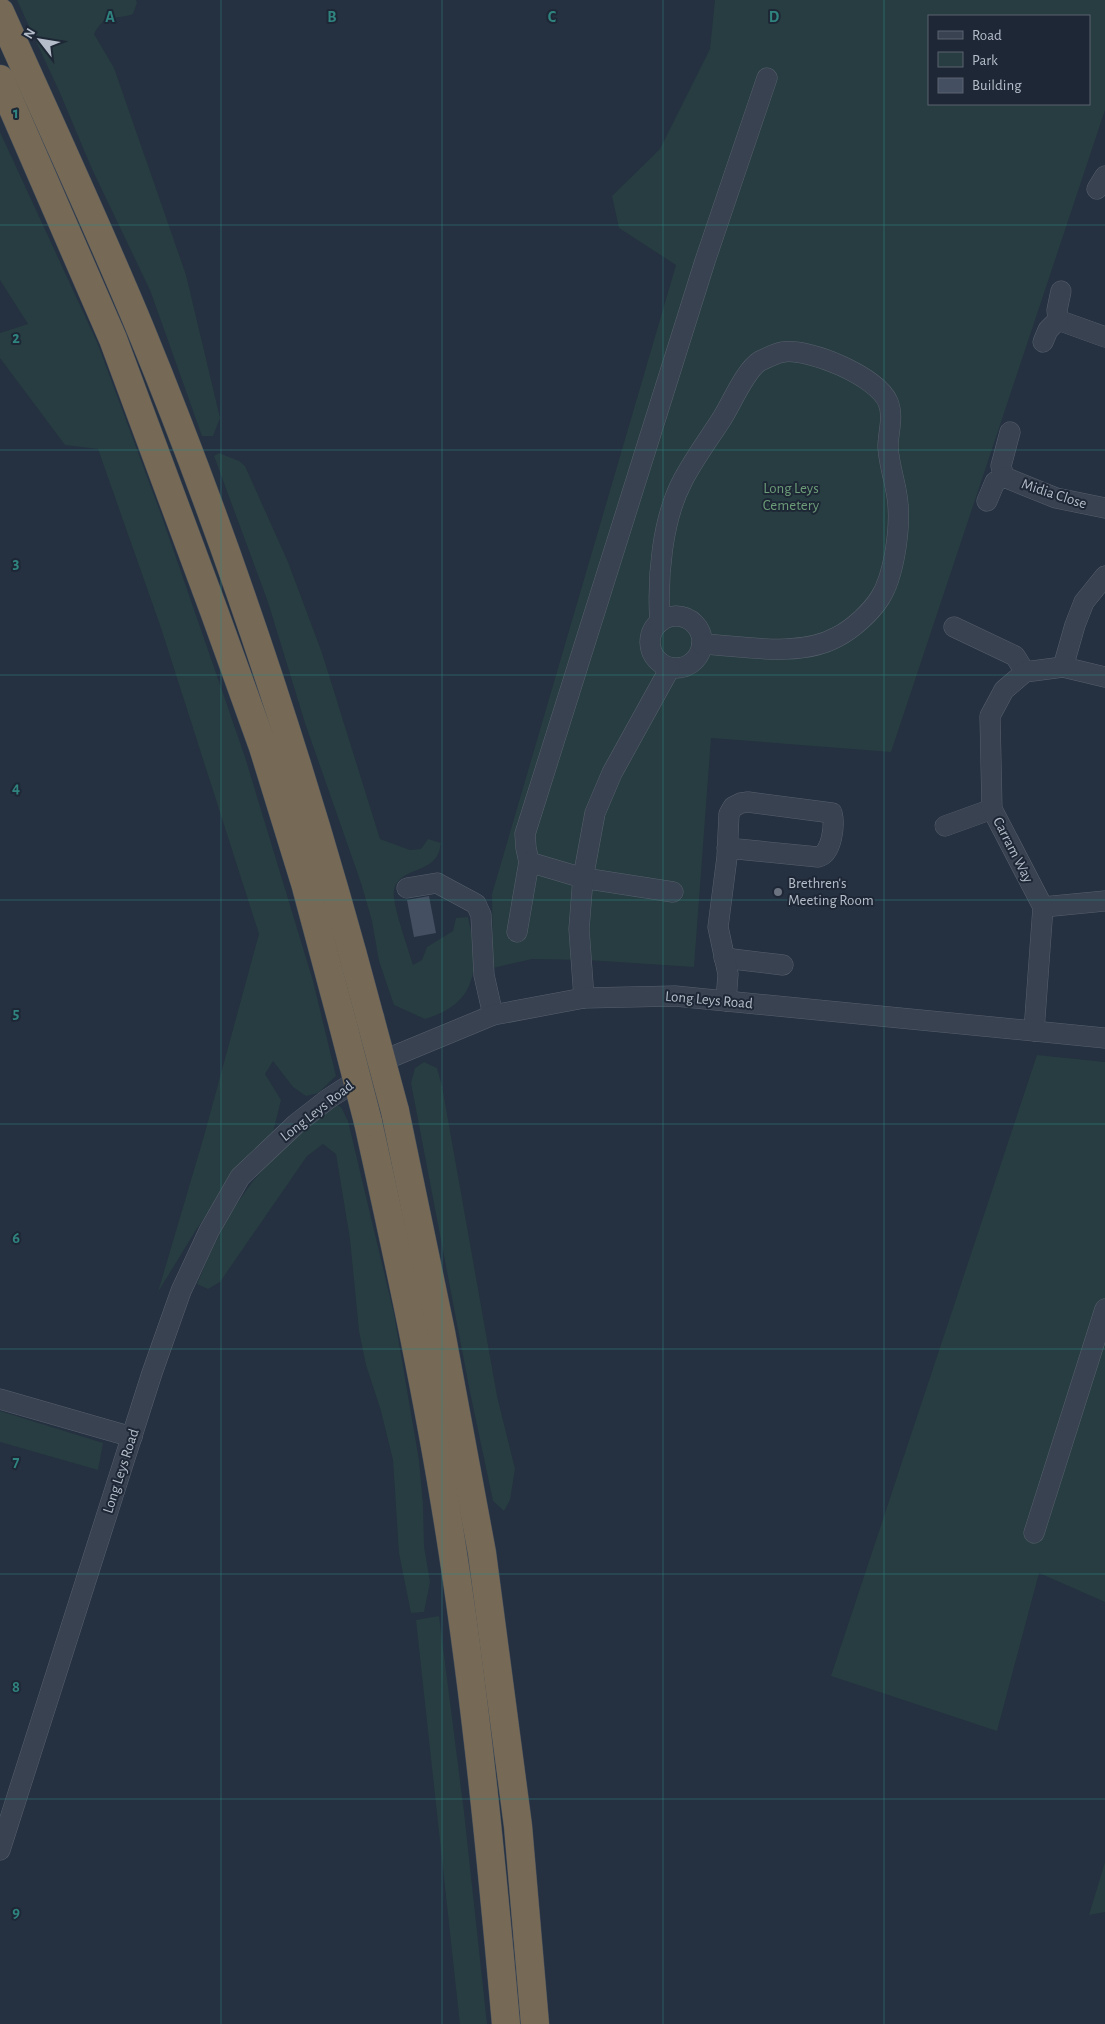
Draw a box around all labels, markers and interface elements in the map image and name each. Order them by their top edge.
text: A [105,9,115,25]
text: B [327,9,337,25]
text: C [548,9,557,25]
text: D [769,9,780,25]
north arrow [15,15,65,65]
legend [928,15,1090,105]
text: N [21,26,38,42]
text: Road [972,28,1002,43]
text: Park [972,53,998,68]
text: Building [972,78,1022,93]
text: 1 [13,105,19,121]
text: 2 [12,330,20,346]
street label: Midia Close [1020,476,1089,512]
park label: Long Leys Cemetery [763,481,820,513]
text: 3 [13,555,20,571]
text: 4 [12,780,20,796]
street label: Carram Way [990,815,1036,886]
place label: Brethren's Meeting Room [788,876,874,908]
marker: Brethren's Meeting Room [772,886,784,898]
street label: Long Leys Road [665,989,754,1011]
text: 5 [13,1005,20,1021]
street label: Long Leys Road [278,1078,356,1144]
text: 6 [12,1230,20,1246]
street label: Long Leys Road [100,1427,142,1515]
text: 7 [13,1454,20,1470]
text: 8 [12,1679,20,1695]
text: 9 [12,1904,20,1920]

